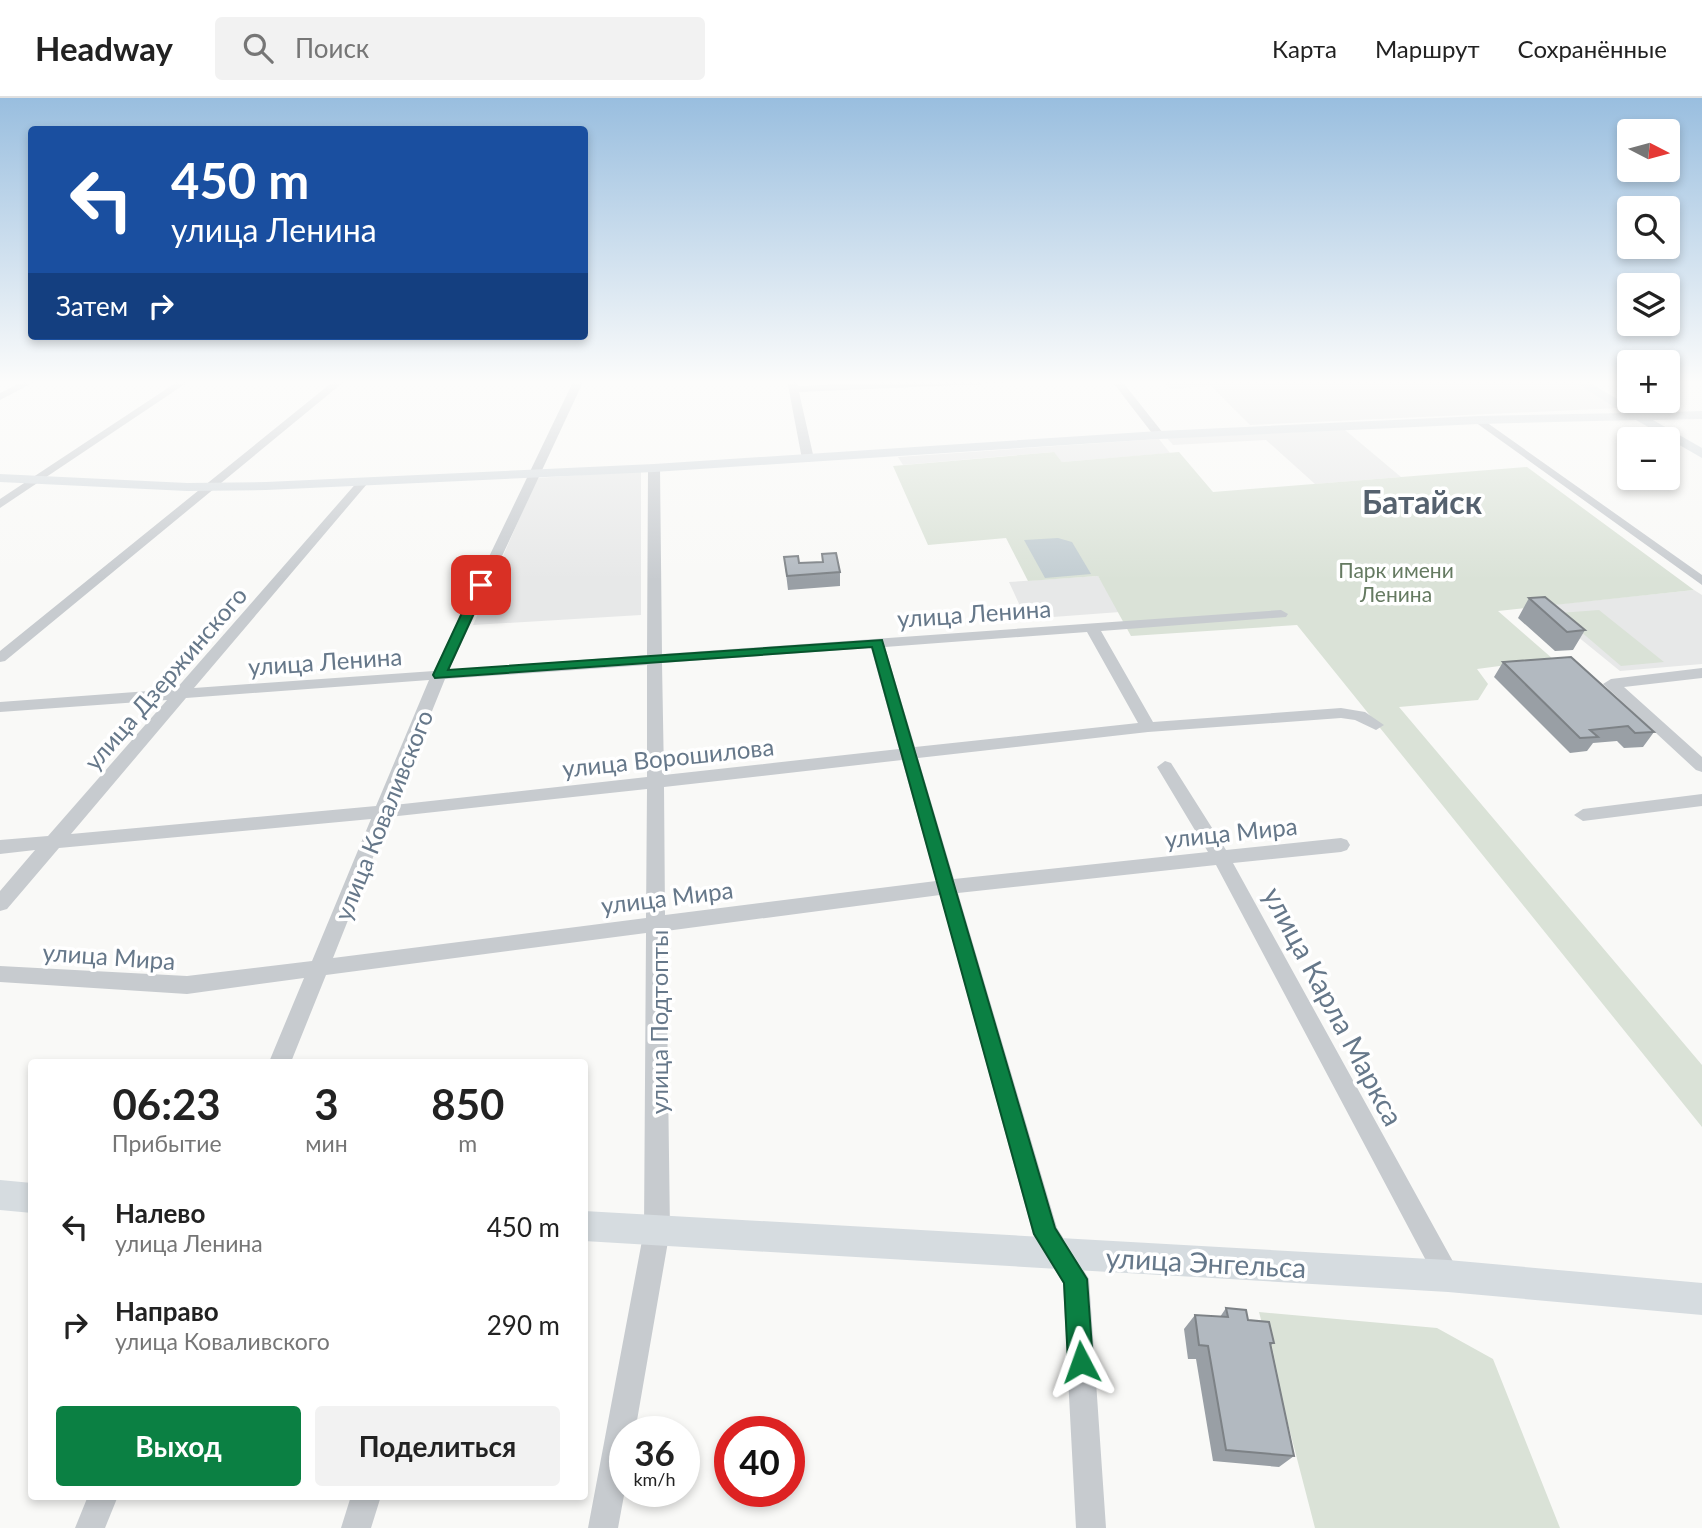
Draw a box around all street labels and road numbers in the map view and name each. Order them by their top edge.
street label: улица Дзержинского [78,581,252,775]
street label: улица Ленина [896,593,1052,633]
street label: улица Ленина [247,641,403,681]
street label: улица Коваливского [328,706,438,924]
street label: улица Ворошилова [561,731,775,783]
street label: улица Мира [1163,811,1299,853]
street label: улица Мира [599,875,735,919]
street label: улица Карла Маркса [1257,881,1411,1131]
street label: улица Подтопты [644,930,673,1114]
street label: улица Мира [42,937,176,975]
street label: улица Энгельса [1105,1240,1307,1284]

